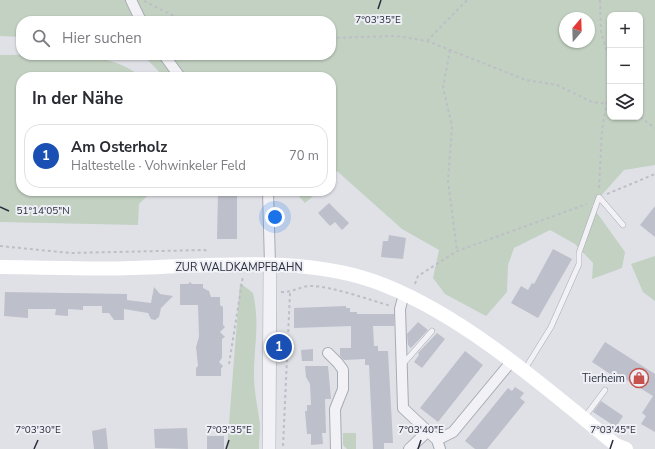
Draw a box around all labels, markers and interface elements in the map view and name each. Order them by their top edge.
north arrow [559,12,595,48]
map controls [607,12,643,120]
button: + [607,12,643,48]
text: 7°03'35"E [355,13,401,27]
search box [16,16,336,60]
icon: search [30,27,52,49]
text: Hier suchen [62,28,142,48]
button: − [607,48,643,84]
button: layers [607,84,643,120]
text: In der Nähe [32,87,123,110]
text: Am Osterholz [71,137,167,157]
text: 1 [42,147,50,165]
text: 70 m [289,147,319,165]
text: Haltestelle · Vohwinkeler Feld [71,157,246,175]
text: 51°14'05"N [16,204,70,218]
your location [265,207,285,227]
street label: ZUR WALDKAMPFBAHN [175,260,303,275]
pin: 1 [266,332,292,362]
shop icon: Tierheim [628,367,650,389]
place label: Tierheim [582,371,625,386]
text: 7°03'30"E [15,423,61,437]
text: 7°03'35"E [206,423,252,437]
text: 7°03'40"E [398,423,444,437]
text: 7°03'45"E [590,423,636,437]

